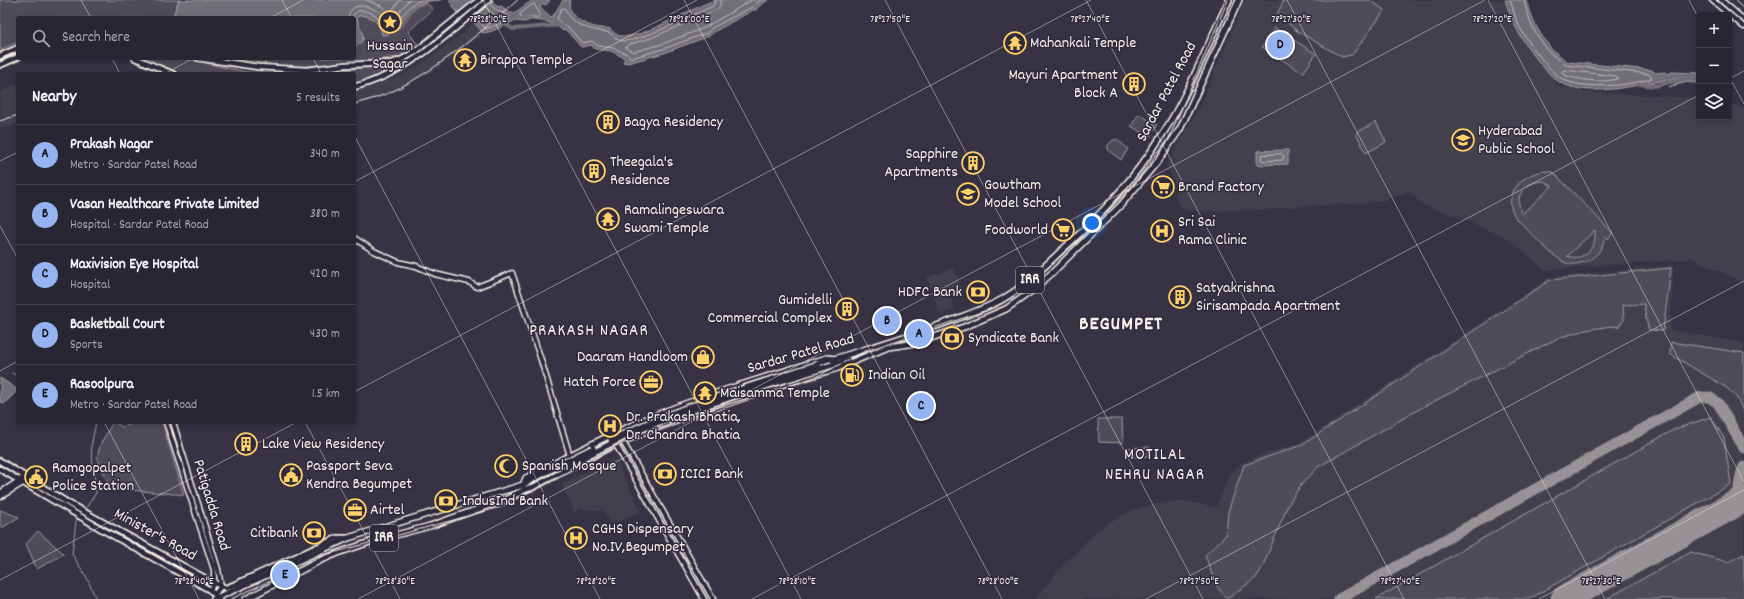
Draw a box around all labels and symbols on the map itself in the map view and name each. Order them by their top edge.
place icon: Hussain Sagar [377,9,403,35]
text: 78°28'10"E [469,13,507,27]
text: 78°28'00"E [669,13,710,27]
text: 78°27'50"E [870,13,910,27]
text: 78°27'40"E [1071,13,1110,27]
text: 78°27'30"E [1271,13,1311,27]
text: 78°27'20"E [1472,13,1512,27]
temple icon: Mahankali Temple [1002,30,1028,56]
pin: D [1267,30,1293,60]
place label: Mahankali Temple [1030,32,1136,55]
place label: Hussain Sagar [367,35,413,76]
street label: Sardar Patel Road [1131,38,1203,146]
temple icon: Birappa Temple [452,47,478,73]
place label: Birappa Temple [480,49,573,72]
place label: Mayuri Apartment Block A [1008,64,1118,105]
building icon: Mayuri Apartment Block A [1121,71,1147,97]
building icon: Bagya Residency [595,109,621,135]
place label: Bagya Residency [624,111,724,134]
place label: Hyderabad Public School [1478,120,1555,161]
school or university icon: Hyderabad Public School [1450,127,1476,153]
place label: Sapphire Apartments [884,143,958,184]
building icon: Sapphire Apartments [960,150,986,176]
place label: Theegala's Residence [610,151,674,192]
building icon: Theegala's Residence [581,158,607,184]
place label: Gowtham Model School [984,174,1062,215]
supermarket icon: Brand Factory [1150,174,1176,200]
place label: Brand Factory [1178,176,1265,199]
school or university icon: Gowtham Model School [955,181,981,207]
place label: Ramalingeswara Swami Temple [624,199,724,240]
temple icon: Ramalingeswara Swami Temple [595,206,621,232]
place label: Sri Sai Rama Clinic [1178,211,1247,252]
your location [1082,213,1102,233]
supermarket icon: Foodworld [1050,217,1076,243]
hospital icon: Sri Sai Rama Clinic [1149,218,1175,244]
place label: Foodworld [984,219,1048,242]
road number: IRR [1016,267,1044,293]
place label: Satyakrishna Sirisampada Apartment [1196,277,1341,318]
bank icon: HDFC Bank [965,279,991,305]
place label: HDFC Bank [898,281,962,304]
building icon: Satyakrishna Sirisampada Apartment [1167,284,1193,310]
place label: Gumidelli Commercial Complex [708,289,832,330]
building icon: Gumidelli Commercial Complex [834,296,860,322]
pin: B [874,306,900,336]
district label: BEGUMPET [1079,311,1163,339]
pin: A [906,319,932,349]
district label: PRAKASH NAGAR [529,320,649,344]
bank icon: Syndicate Bank [939,325,965,351]
place label: Syndicate Bank [968,327,1059,350]
street label: Sardar Patel Road [745,328,857,380]
shop icon: Daaram Handloom [690,344,716,370]
place label: Daaram Handloom [577,346,688,369]
fuel station icon: Indian Oil [839,362,865,388]
place label: Indian Oil [868,364,925,387]
office icon: Hatch Force [638,369,664,395]
place label: Hatch Force [563,371,636,394]
temple icon: Maisamma Temple [692,380,718,406]
place label: Maisamma Temple [720,382,830,405]
pin: C [908,391,934,421]
place label: Dr. Prakash Bhatia, Dr. Chandra Bhatia [626,406,741,447]
hospital icon: Dr. Prakash Bhatia, Dr. Chandra Bhatia [597,413,623,439]
building icon: Lake View Residency [233,431,259,457]
place label: Lake View Residency [262,433,385,456]
district label: MOTILAL NEHRU NAGAR [1105,444,1205,488]
mosque icon: Spanish Mosque [493,453,519,479]
place label: Passport Seva Kendra Begumpet [306,455,412,496]
place label: Spanish Mosque [522,455,616,478]
place label: Ramgopalpet Police Station [52,457,134,498]
street label: Patigadda Road [186,457,236,553]
bank icon: ICICI Bank [652,461,678,487]
public building icon: Passport Seva Kendra Begumpet [278,462,304,488]
place label: ICICI Bank [680,463,743,486]
public building icon: Ramgopalpet Police Station [23,464,49,490]
bank icon: IndusInd Bank [433,488,459,514]
place label: IndusInd Bank [462,490,548,513]
office icon: Airtel [342,497,368,523]
place label: Airtel [370,499,405,522]
street label: Minister's Road [109,503,201,567]
place label: CGHS Dispensary No.IV,Begumpet [592,518,694,559]
bank icon: Citibank [301,520,327,546]
place label: Citibank [250,522,298,545]
road number: IRR [370,525,398,551]
hospital icon: CGHS Dispensary No.IV,Begumpet [563,525,589,551]
pin: E [272,560,298,590]
text: 78°28'40"E [174,575,214,589]
text: 78°28'30"E [375,575,415,589]
text: 78°28'20"E [576,575,616,589]
text: 78°28'10"E [778,575,816,589]
text: 78°28'00"E [978,575,1019,589]
text: 78°27'50"E [1179,575,1219,589]
text: 78°27'40"E [1381,575,1420,589]
text: 78°27'30"E [1581,575,1621,589]

